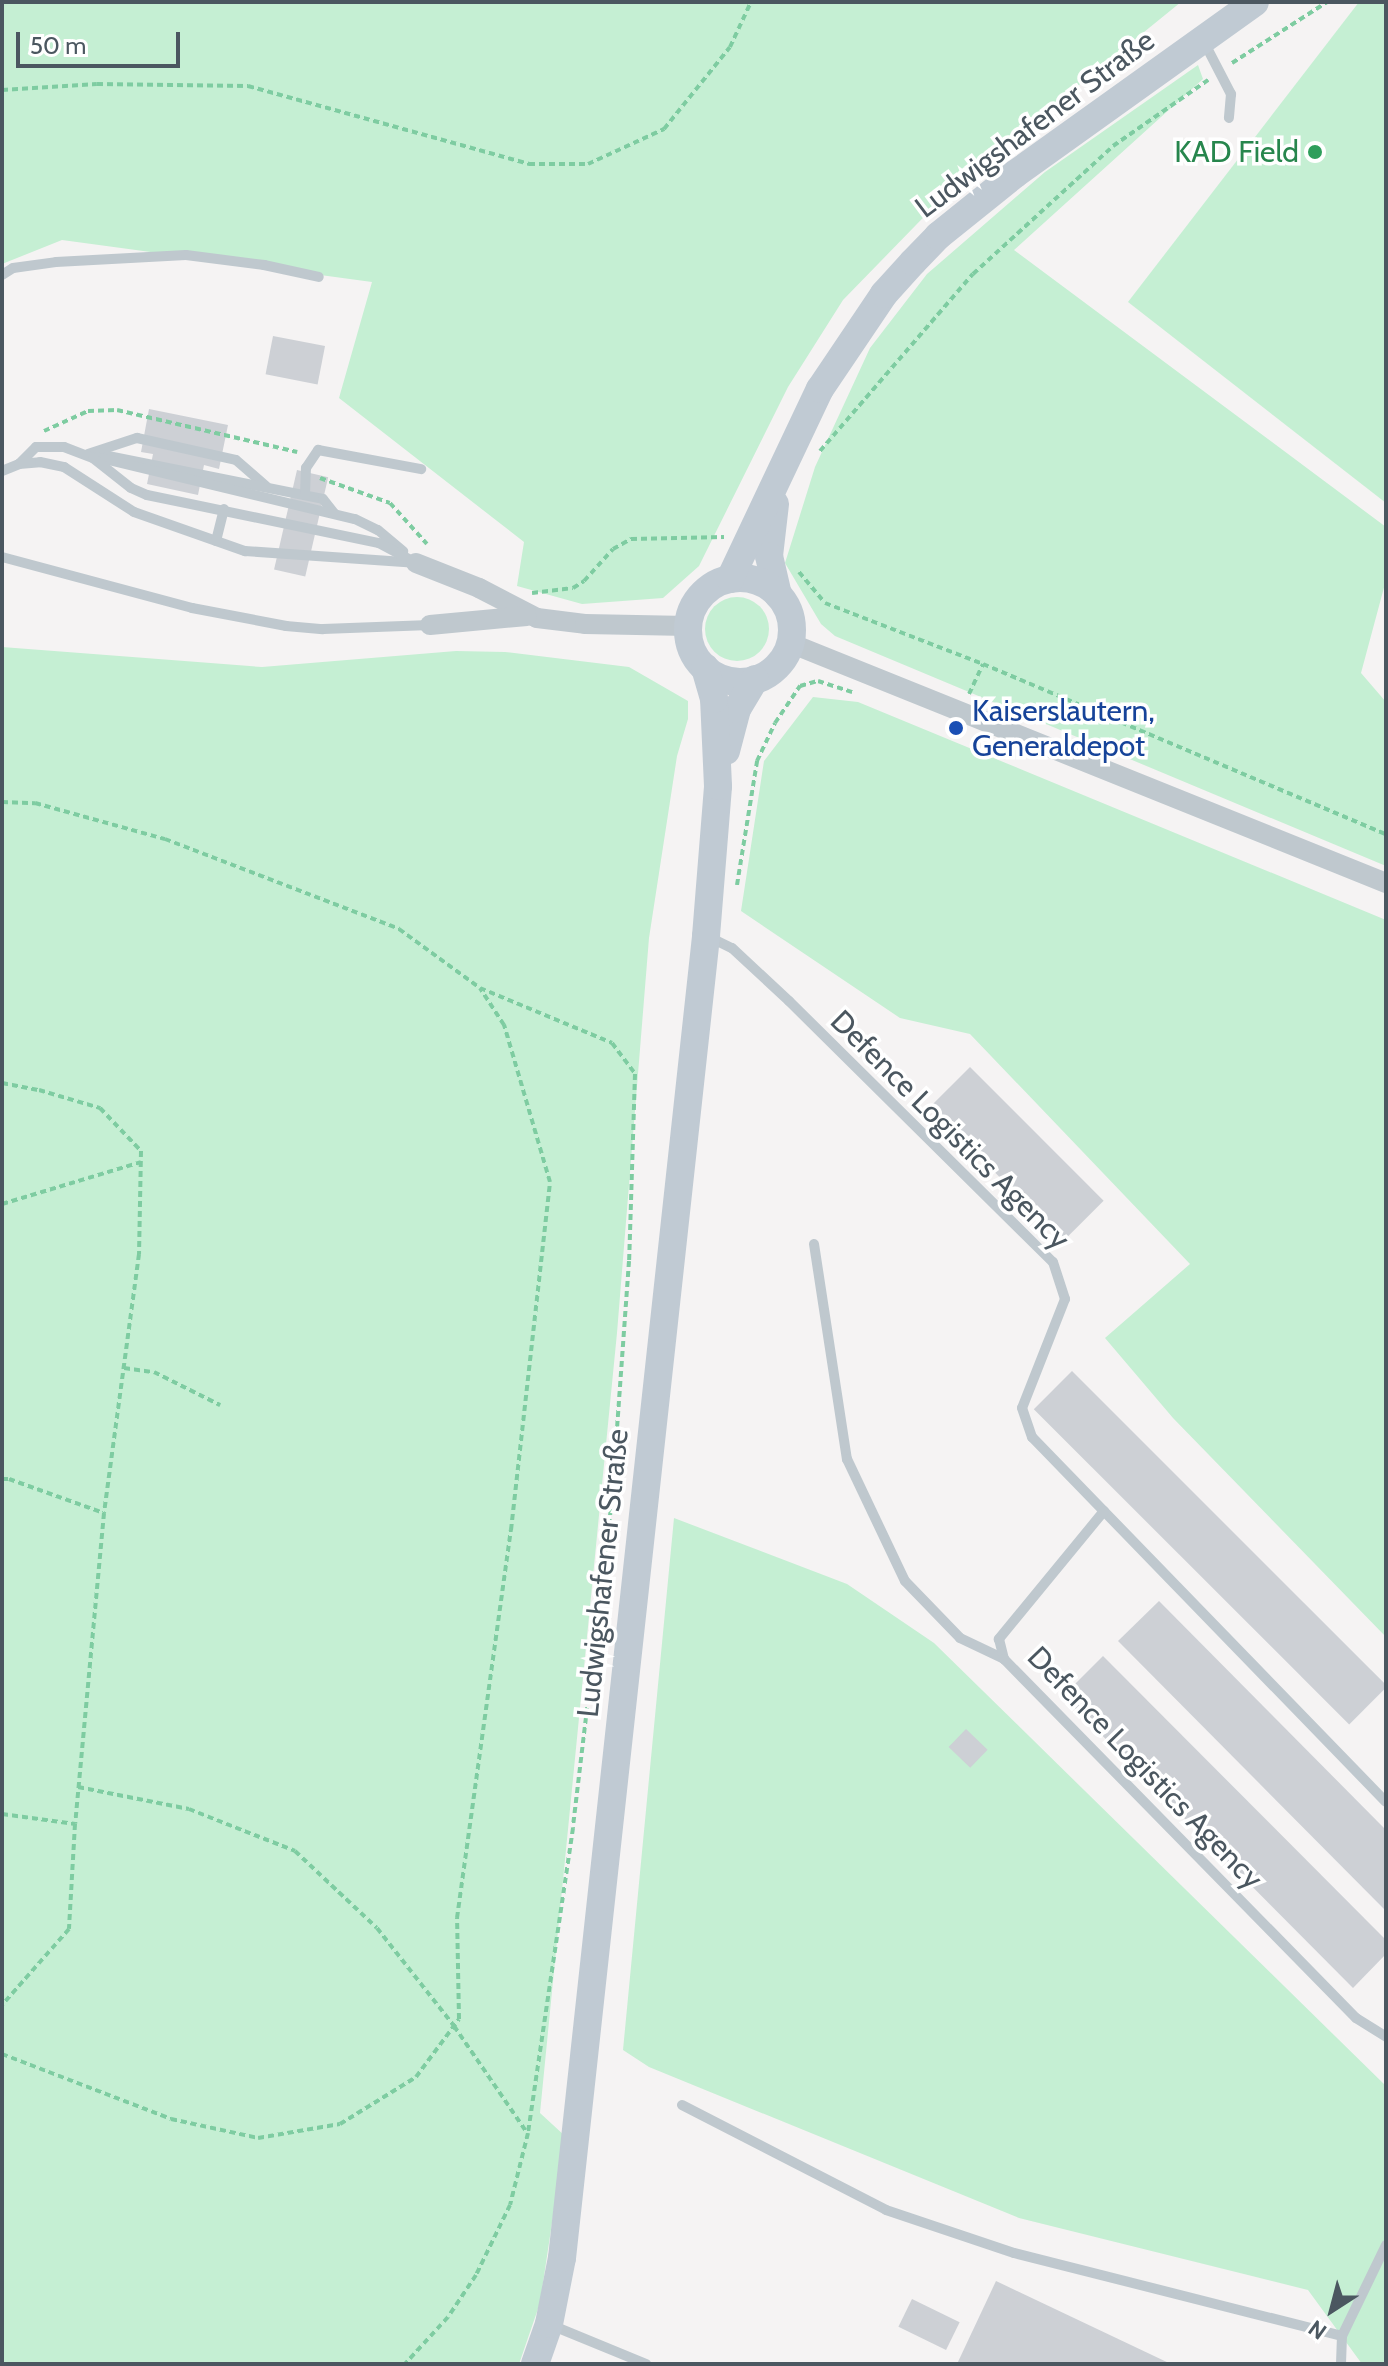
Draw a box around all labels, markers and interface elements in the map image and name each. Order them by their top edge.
scale bar [20,16,184,66]
street label: Ludwigshafener Straße [908,22,1162,226]
text: 50 m [30,31,86,60]
place label: KAD Field [1174,134,1299,170]
marker: KAD Field [1306,143,1324,161]
place label: Kaiserslautern, Generaldepot [972,693,1155,764]
marker: Kaiserslautern, Generaldepot [947,719,965,737]
street label: Defence Logistics Agency [823,1003,1077,1257]
street label: Ludwigshafener Straße [570,1427,636,1719]
street label: Defence Logistics Agency [1020,1639,1270,1897]
north arrow [1292,2270,1372,2350]
text: N [1303,2314,1332,2345]

